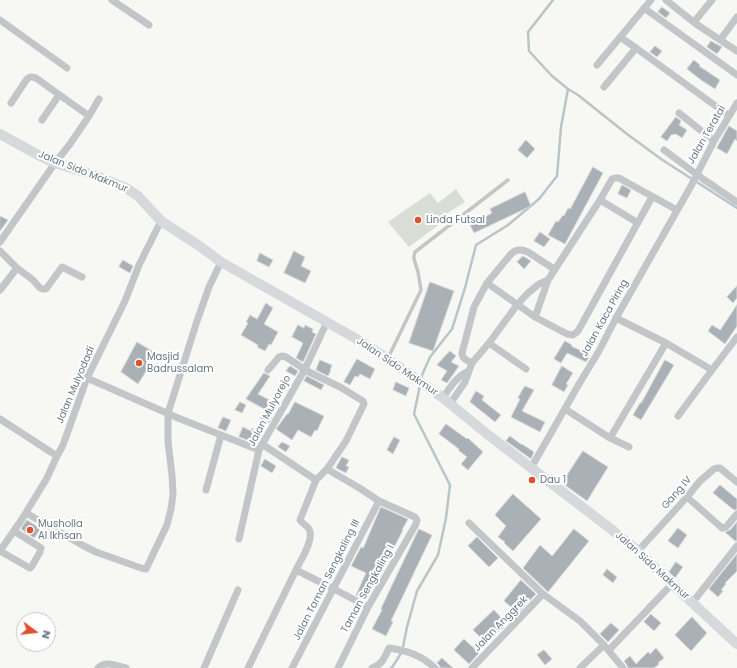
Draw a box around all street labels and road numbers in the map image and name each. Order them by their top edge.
street label: Jalan Teratai [685,104,729,166]
street label: Jalan Sido Makmur [36,149,130,195]
street label: Jalan Kaca Piring [579,277,631,359]
street label: Jalan Sido Makmur [354,335,440,399]
street label: Jalan Mulyodadi [54,345,98,425]
street label: Jalan Mulyorejo [246,373,294,449]
street label: Gang IV [659,474,695,512]
street label: Jalan Taman Sengkaling III [291,518,363,642]
street label: Jalan Sido Makmur [613,530,691,602]
street label: Taman Sengkaling I [339,543,397,635]
street label: Jalan Anggrek [472,594,530,654]

